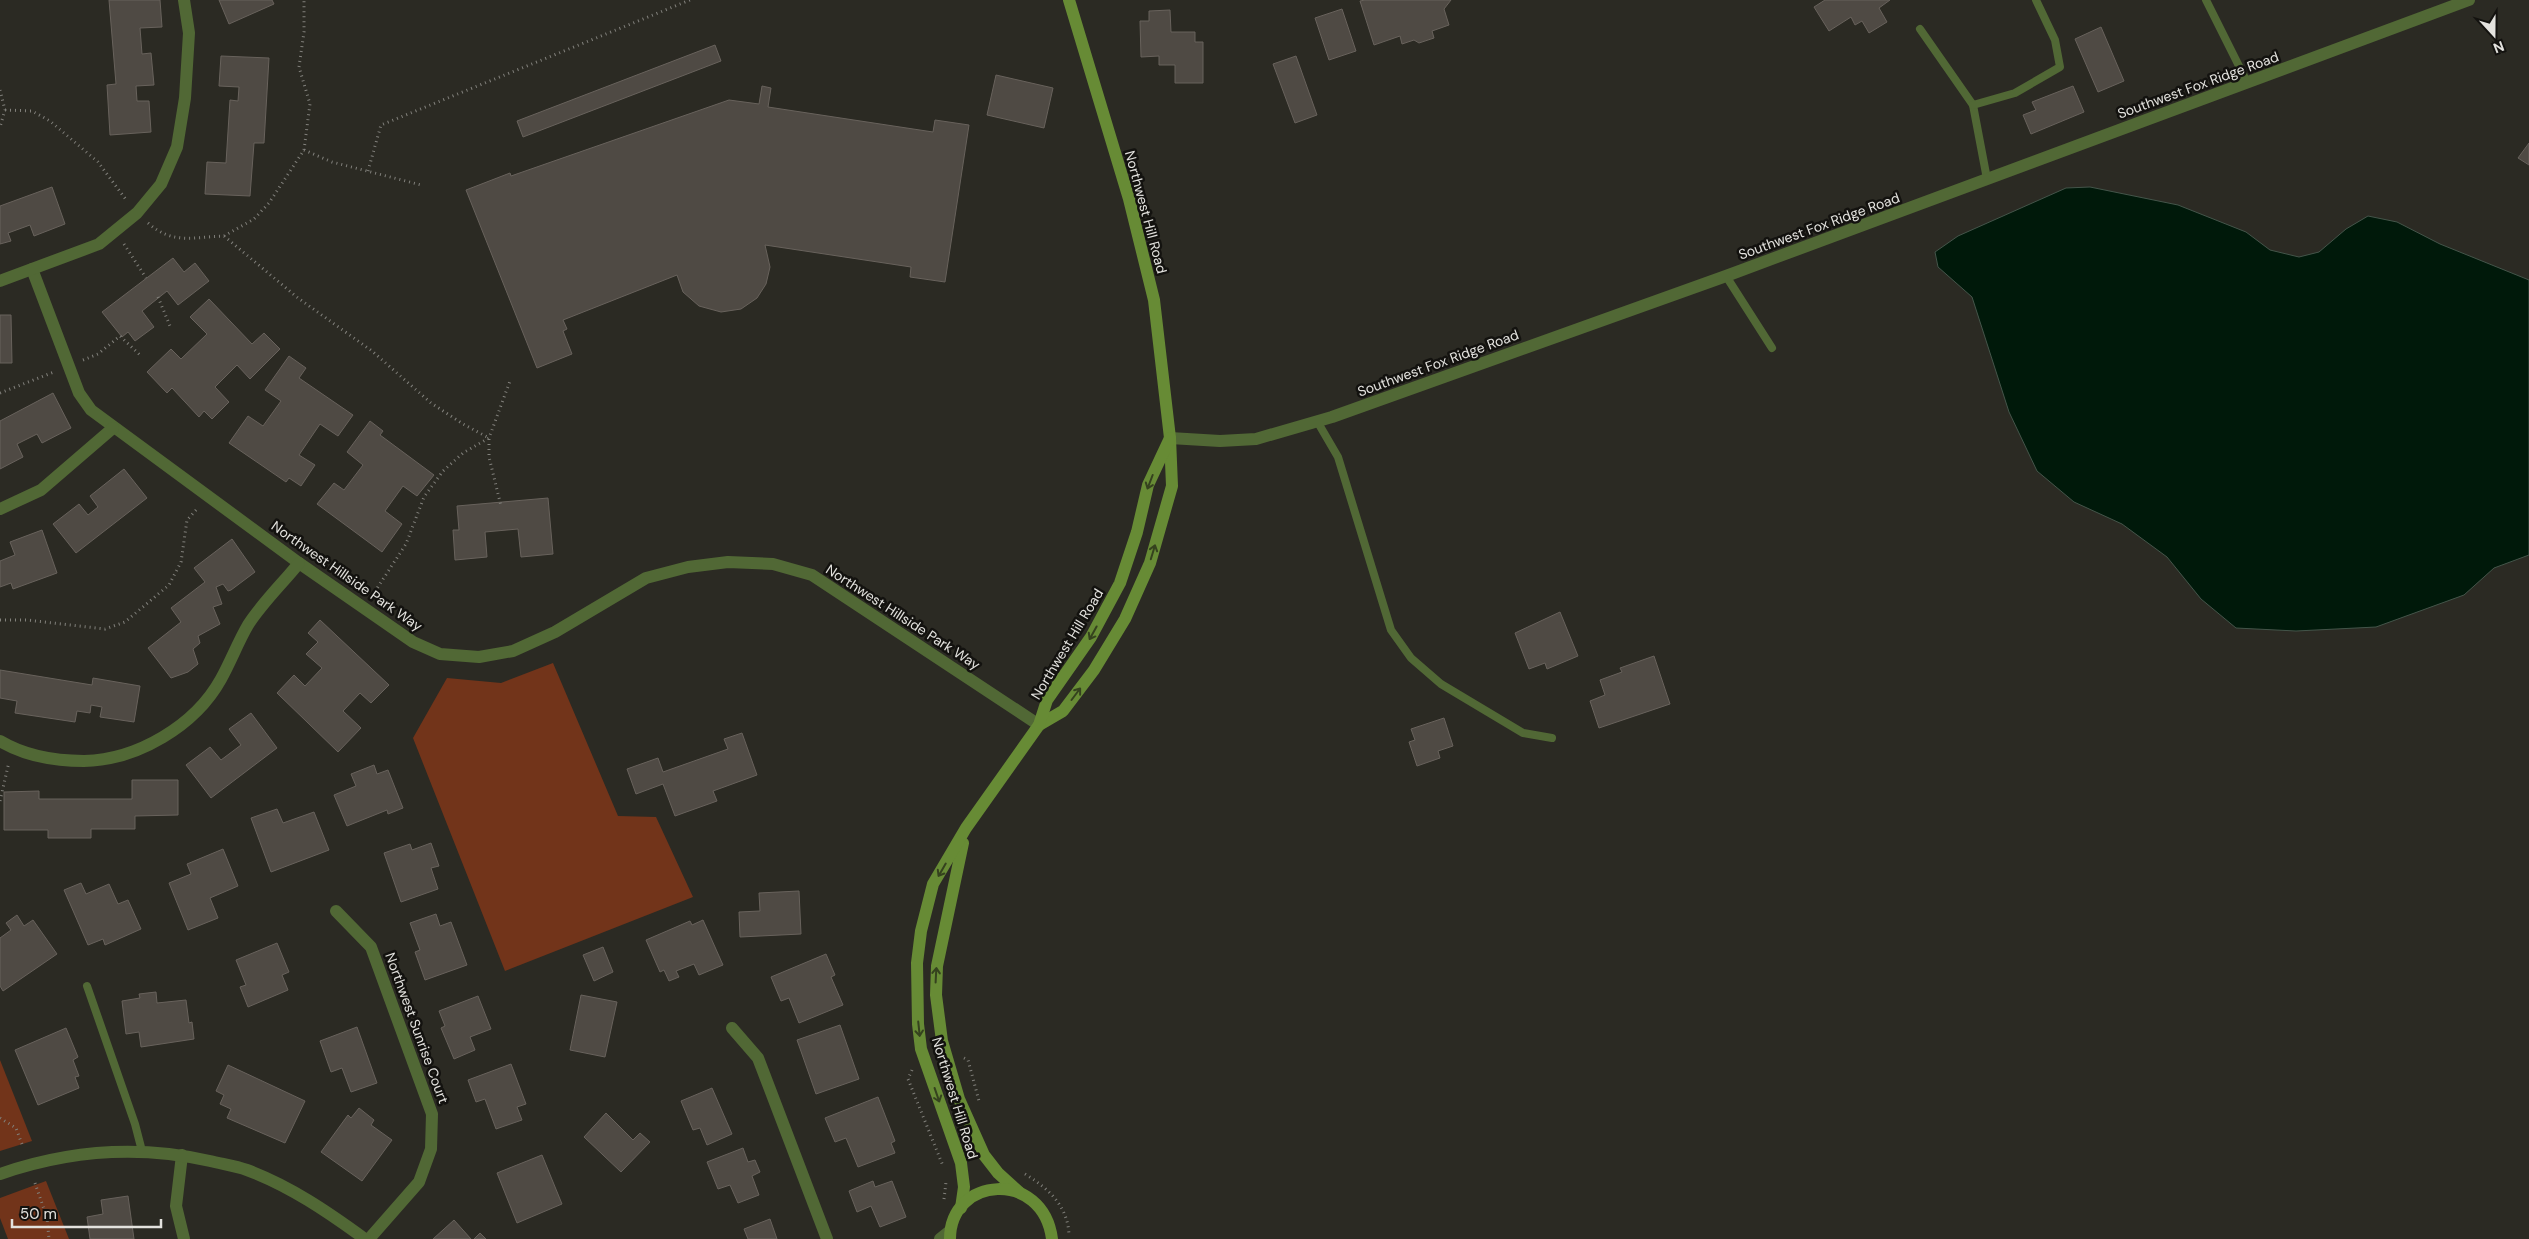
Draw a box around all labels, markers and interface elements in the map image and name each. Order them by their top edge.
north arrow [2469,10,2519,60]
text: N [2491,37,2507,57]
street label: Southwest Fox Ridge Road [2115,47,2281,123]
street label: Northwest Hill Road [1121,149,1171,275]
street label: Southwest Fox Ridge Road [1736,188,1902,264]
street label: Southwest Fox Ridge Road [1355,325,1521,401]
one-way arrow [1144,474,1154,489]
street label: Northwest Hillside Park Way [268,517,426,635]
one-way arrow [1149,545,1158,561]
street label: Northwest Hillside Park Way [822,560,984,674]
street label: Northwest Hill Road [1027,585,1107,703]
one-way arrow [1088,626,1098,641]
one-way arrow [1070,688,1081,701]
one-way arrow [936,863,946,877]
street label: Northwest Sunrise Court [381,950,453,1106]
one-way arrow [932,967,941,983]
one-way arrow [914,1020,924,1036]
street label: Northwest Hill Road [928,1035,982,1161]
one-way arrow [933,1087,942,1102]
scale bar [12,1196,161,1228]
text: 50 m [20,1204,57,1224]

